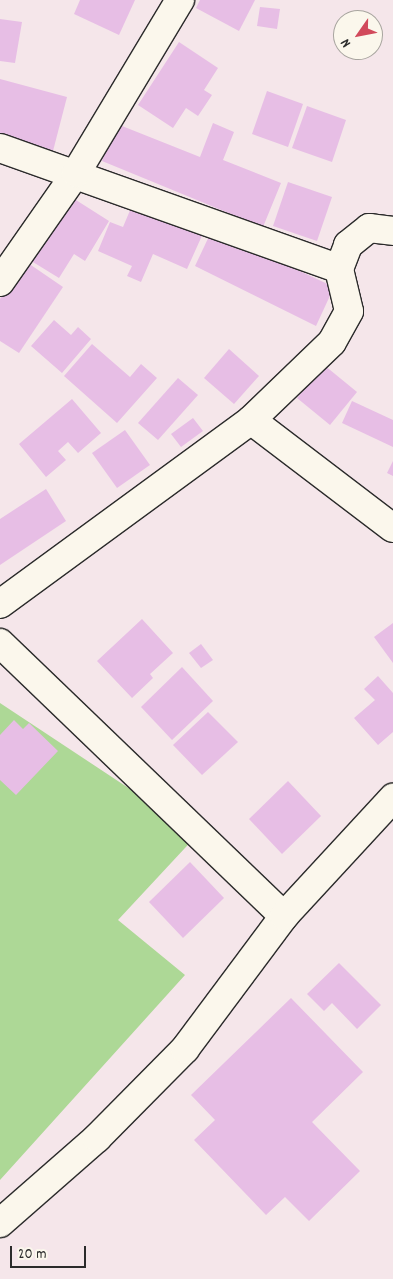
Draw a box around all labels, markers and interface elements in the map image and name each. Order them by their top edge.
north arrow [333,10,383,60]
text: N [336,34,357,51]
scale bar [12,1236,89,1268]
text: 20 m [18,1244,46,1266]

